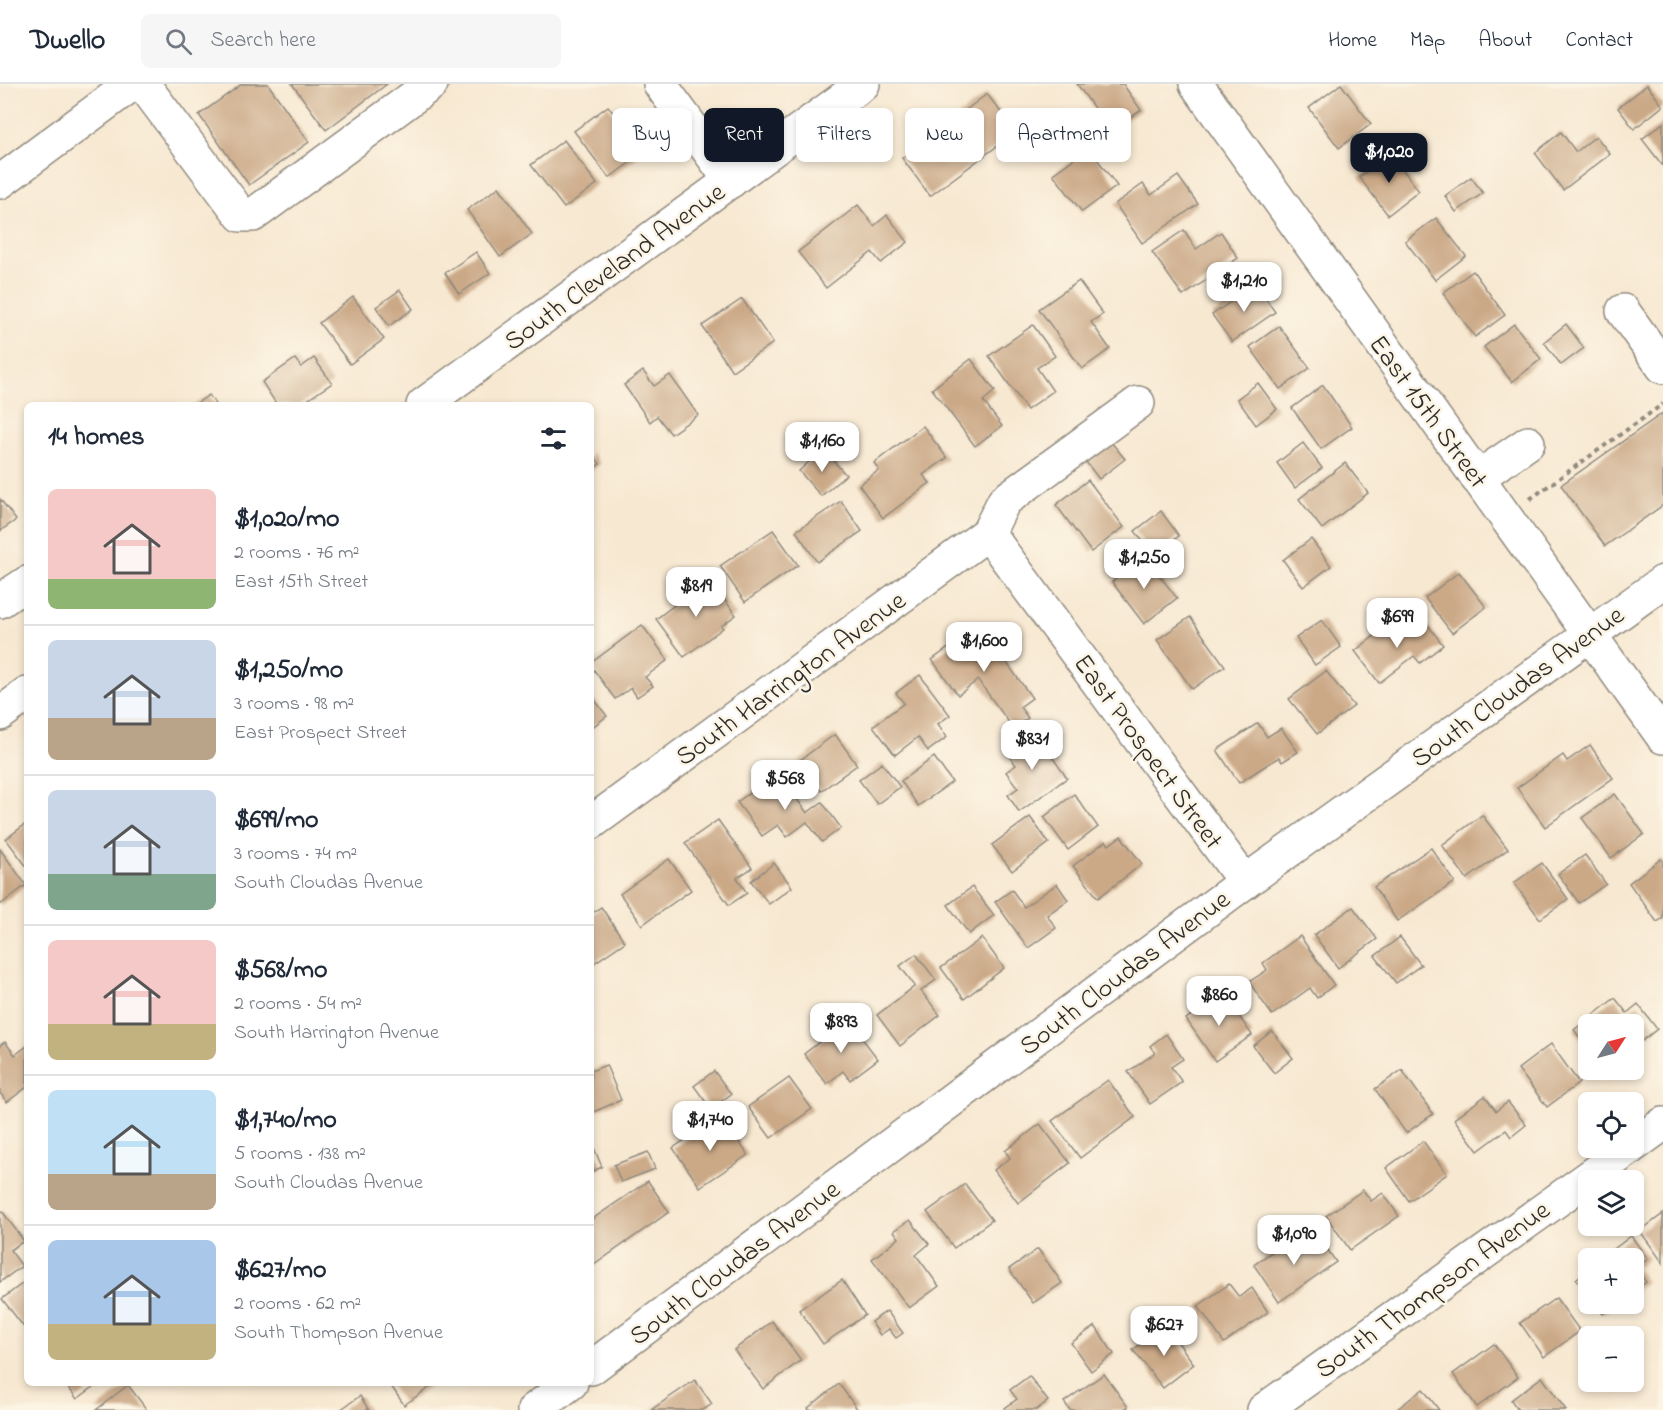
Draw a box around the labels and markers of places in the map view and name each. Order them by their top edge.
pin: $1,020 [1340,133,1438,184]
pin: $1,210 [1195,262,1293,313]
pin: $1,160 [773,422,871,473]
pin: $1,250 [1095,539,1193,590]
pin: $819 [660,567,732,618]
pin: $699 [1361,598,1433,649]
pin: $1,600 [935,622,1033,673]
pin: $831 [996,720,1068,771]
pin: $568 [749,760,821,811]
pin: $860 [1183,976,1255,1027]
pin: $893 [805,1003,877,1054]
pin: $1,740 [661,1101,759,1152]
pin: $1,090 [1245,1215,1343,1266]
pin: $627 [1128,1306,1200,1357]

